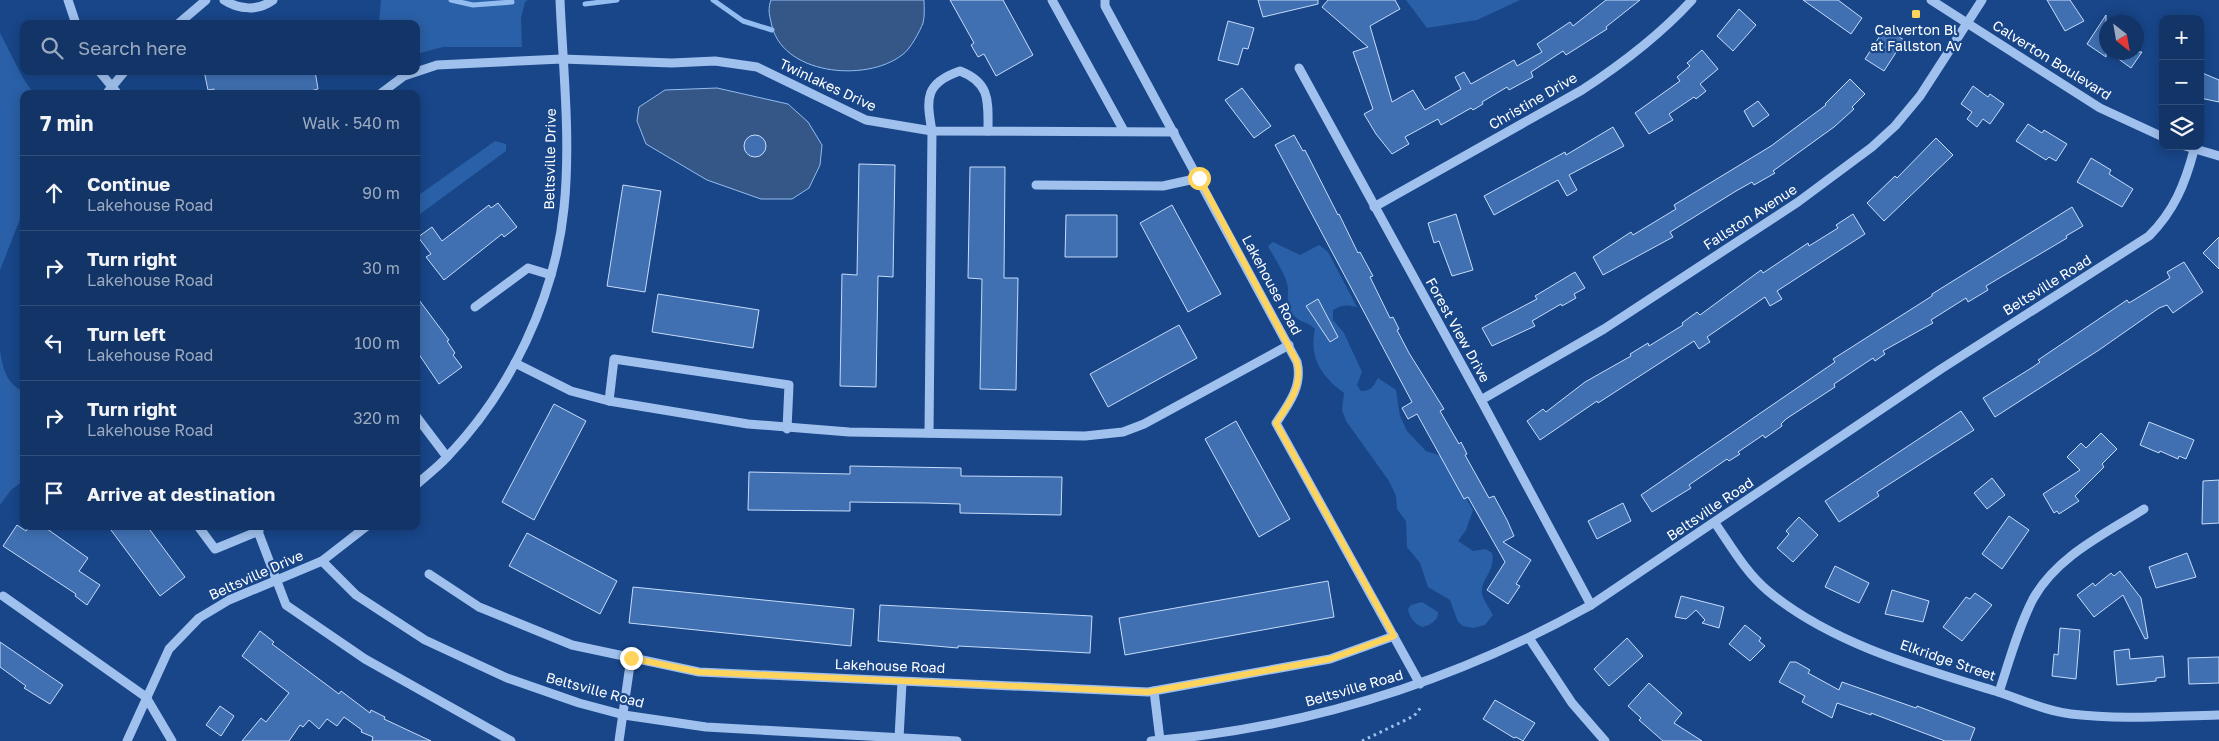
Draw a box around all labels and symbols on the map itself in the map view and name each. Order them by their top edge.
marker: Calverton Bl at Fallston Av [1910,8,1922,20]
north arrow [2099,15,2144,60]
street label: Calverton Boulevard [1990,16,2115,103]
place label: Calverton Bl at Fallston Av [1870,21,1962,54]
street label: Twinlakes Drive [777,55,879,114]
street label: Christine Drive [1486,68,1580,133]
street label: Beltsville Drive [540,108,559,210]
route start [1188,167,1211,190]
street label: Fallston Avenue [1700,180,1800,253]
street label: Lakehouse Road [1239,232,1306,338]
street label: Beltsville Road [1999,251,2094,319]
street label: Forest View Drive [1423,274,1494,385]
street label: Beltsville Road [1663,473,1756,544]
street label: Beltsville Drive [206,546,306,603]
street label: Elkridge Street [1898,635,1998,684]
route end [620,647,643,670]
street label: Lakehouse Road [834,655,946,676]
street label: Beltsville Road [1303,665,1405,710]
street label: Beltsville Road [544,668,646,711]

